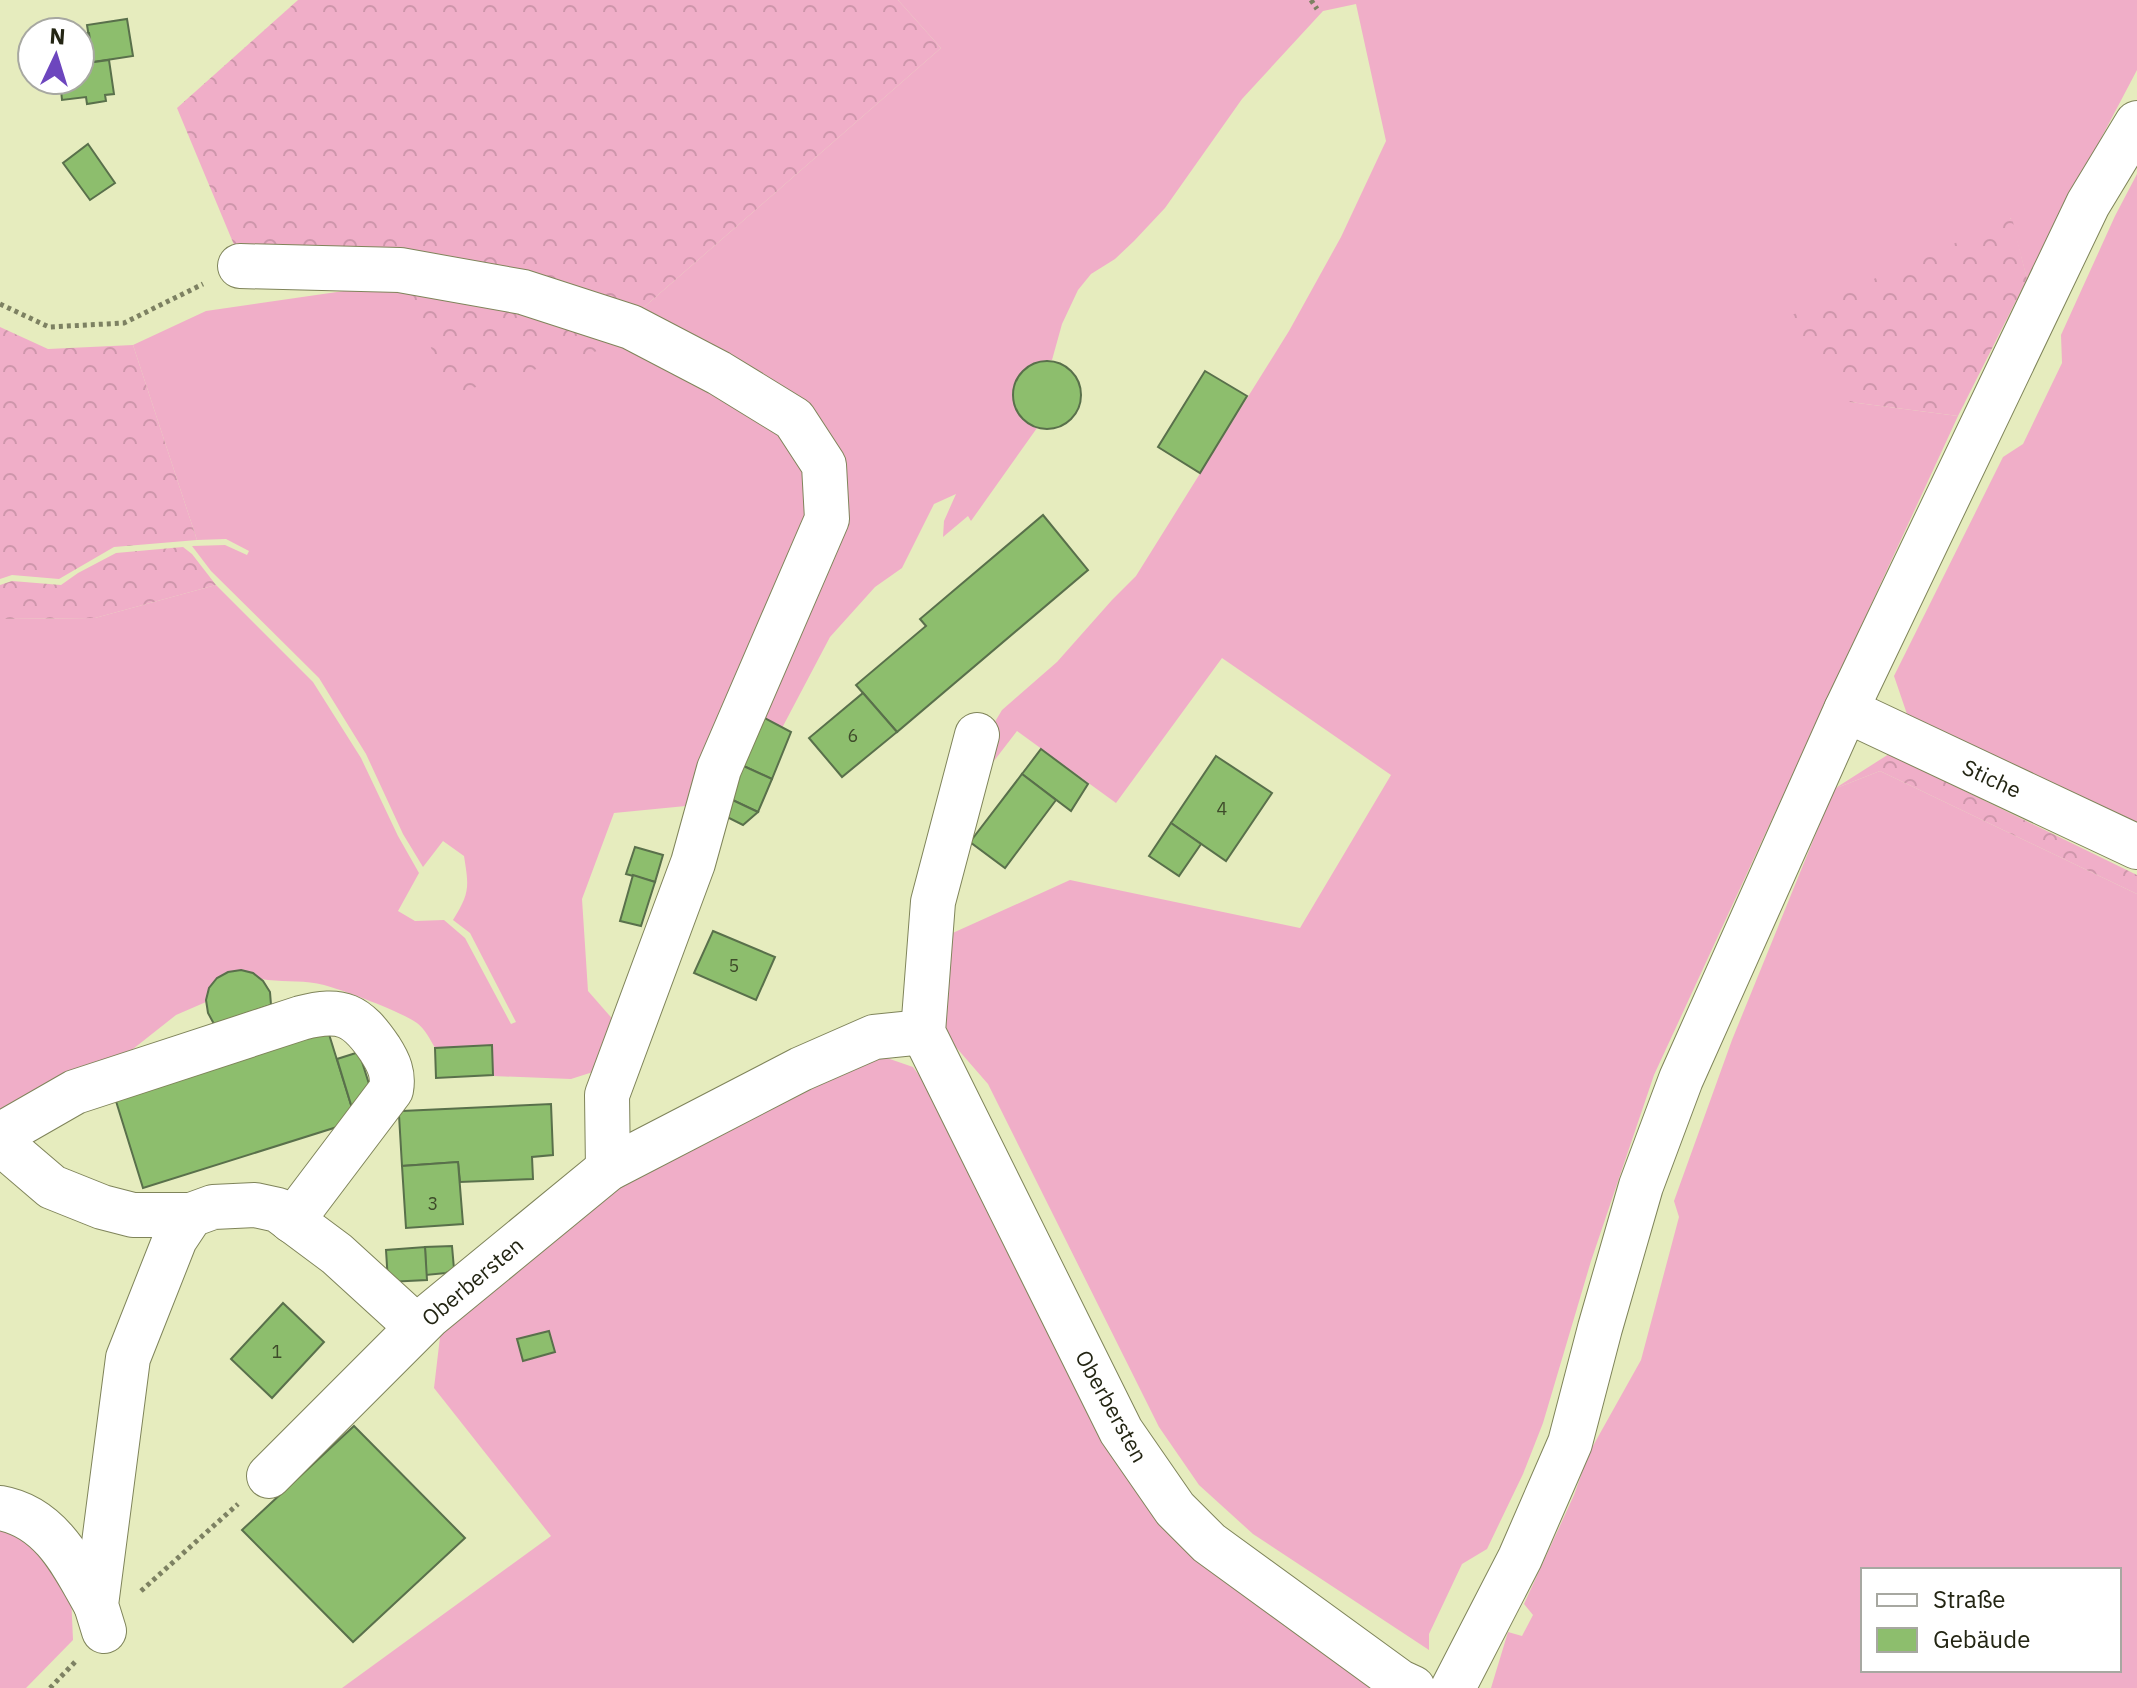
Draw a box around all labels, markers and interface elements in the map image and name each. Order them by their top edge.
north arrow [16,16,96,96]
text: N [48,21,66,51]
house number: 6 [848,724,858,747]
street label: Stiche [1958,752,2026,804]
house number: 4 [1217,797,1228,820]
house number: 5 [729,954,739,977]
house number: 3 [428,1192,438,1215]
street label: Oberbersten [415,1230,529,1332]
house number: 1 [272,1340,282,1363]
street label: Oberbersten [1069,1345,1155,1467]
legend [1861,1568,2121,1672]
text: Straße [1933,1583,2005,1615]
text: Gebäude [1933,1623,2030,1655]

